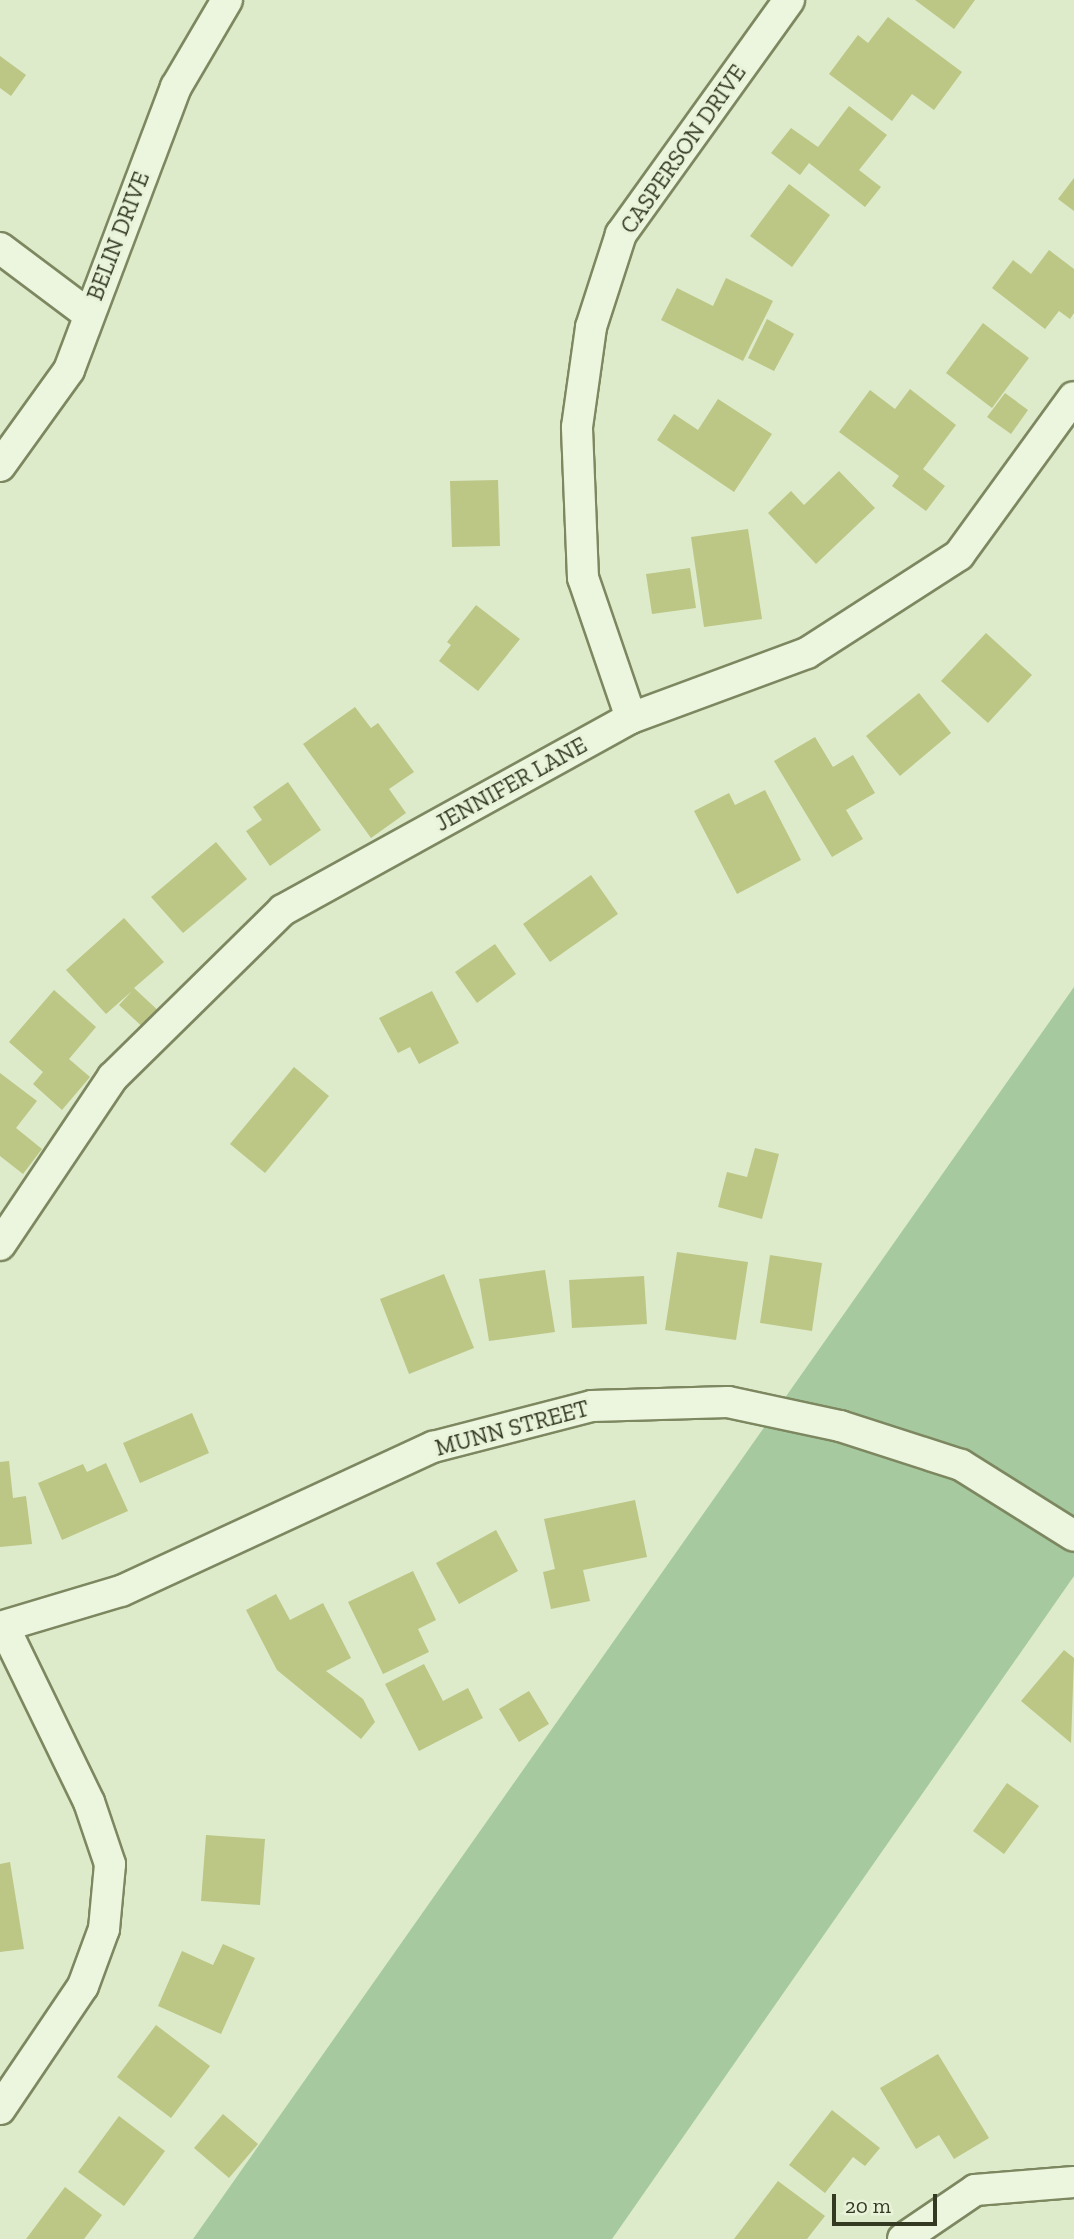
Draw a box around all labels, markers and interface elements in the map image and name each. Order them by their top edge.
street label: CASPERSON DRIVE [614,59,752,239]
street label: BELIN DRIVE [81,168,155,304]
street label: JENNIFER LANE [430,731,592,837]
street label: MUNN STREET [432,1394,592,1462]
scale bar [836,2180,941,2224]
text: 20 m [845,2193,891,2218]

